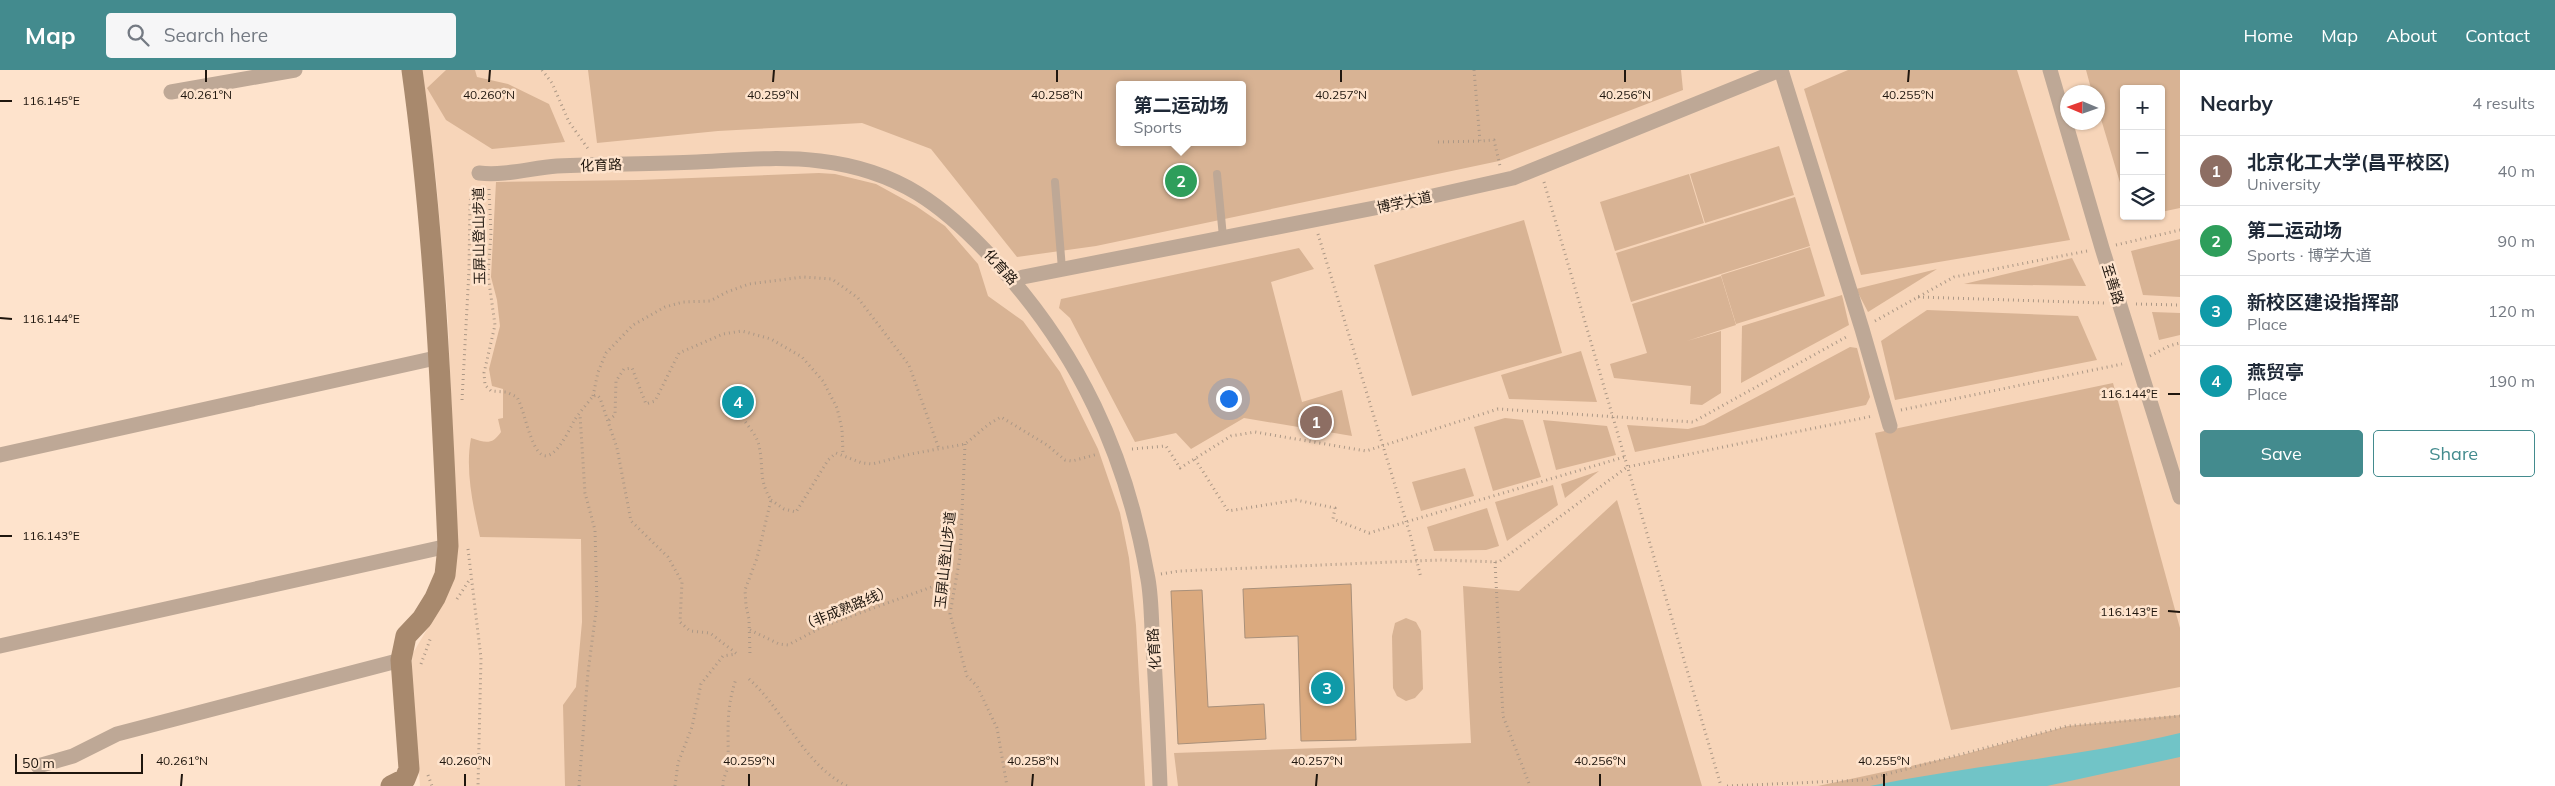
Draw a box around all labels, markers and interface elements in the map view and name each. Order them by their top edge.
search box [106,13,456,58]
text: Map [25,20,76,50]
icon: search [124,21,152,49]
text: Search here [164,23,268,47]
text: Home [2243,24,2293,47]
text: Map [2321,24,2358,47]
text: About [2386,24,2437,47]
text: Contact [2465,24,2530,47]
popup [1116,81,1246,146]
north arrow [2060,85,2105,130]
map controls [2120,85,2165,220]
button: + [2120,85,2165,130]
text: 40.261°N [180,87,232,102]
text: 40.260°N [463,87,515,102]
text: 40.259°N [747,87,799,102]
text: 40.258°N [1031,87,1083,102]
text: 40.257°N [1315,87,1367,102]
text: 40.256°N [1599,87,1651,102]
text: 40.255°N [1882,87,1934,102]
text: Nearby [2200,90,2273,116]
text: 116.145°E [22,93,80,108]
text: 第二运动场 [1133,93,1229,117]
text: 4 results [2472,93,2535,113]
text: Sports [1133,117,1182,137]
button: − [2120,130,2165,175]
text: 北京化工大学(昌平校区) [2247,150,2451,174]
street label: 化育路 [580,155,622,175]
text: 1 [2211,161,2221,181]
text: 40 m [2498,161,2535,181]
pin: 2 [1165,162,1197,200]
text: University [2247,174,2321,194]
button: layers [2120,175,2165,220]
street label: 玉屏山登山步道 [469,187,489,285]
street label: 博学大道 [1375,187,1433,217]
text: 第二运动场 [2247,218,2342,242]
text: 2 [2211,231,2221,251]
text: 90 m [2498,231,2535,251]
street label: 化育路 [980,245,1022,289]
text: Sports · 博学大道 [2247,245,2372,265]
street label: 至善路 [2098,261,2128,307]
text: 新校区建设指挥部 [2247,290,2399,314]
text: 3 [2211,301,2221,321]
text: 120 m [2488,301,2535,321]
text: 116.144°E [22,311,80,326]
text: Place [2247,314,2287,334]
text: 燕贸亭 [2247,360,2304,384]
text: 4 [2211,371,2221,391]
text: 190 m [2488,371,2535,391]
pin: 4 [722,383,754,421]
text: Place [2247,384,2287,404]
your location [1216,386,1242,412]
text: 116.144°E [2100,386,2158,401]
pin: 1 [1300,403,1332,441]
button: Save [2200,430,2363,477]
button: Share [2373,430,2535,477]
street label: 玉屏山登山步道 [931,510,959,610]
text: 116.143°E [22,528,80,543]
street label: （非成熟路线） [797,581,895,635]
text: 116.143°E [2100,604,2158,619]
street label: 化育路 [1144,627,1164,671]
pin: 3 [1311,669,1343,707]
scale bar [15,751,142,774]
text: 40.261°N [156,753,208,768]
text: 40.260°N [439,753,491,768]
text: 40.259°N [723,753,775,768]
text: 40.258°N [1007,753,1059,768]
text: 40.257°N [1291,753,1343,768]
text: 40.256°N [1574,753,1626,768]
text: 40.255°N [1858,753,1910,768]
text: 50 m [22,754,55,772]

